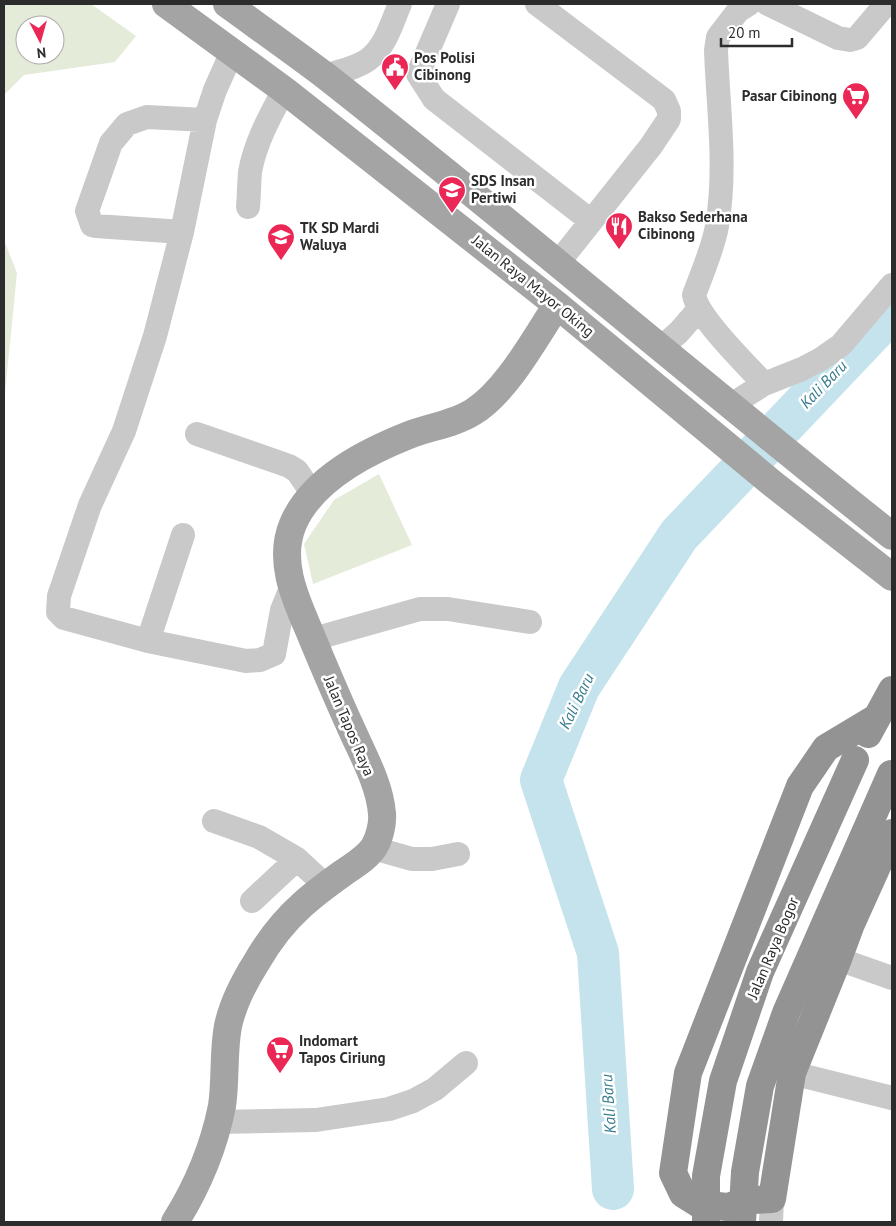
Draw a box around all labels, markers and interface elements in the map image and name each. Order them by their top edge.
north arrow [15,15,65,65]
scale bar [721,15,792,47]
text: 20 m [728,23,761,42]
text: N [36,43,47,62]
place label: Pos Polisi Cibinong [414,48,475,84]
public building icon: Pos Polisi Cibinong [380,52,410,91]
supermarket icon: Pasar Cibinong [841,81,871,120]
place label: Pasar Cibinong [742,86,837,105]
place label: SDS Insan Pertiwi [471,171,535,207]
school or university icon: SDS Insan Pertiwi [437,175,467,214]
place label: Bakso Sederhana Cibinong [638,207,748,243]
restaurant icon: Bakso Sederhana Cibinong [604,211,634,250]
place label: TK SD Mardi Waluya [300,218,379,254]
school or university icon: TK SD Mardi Waluya [266,222,296,261]
street label: Jalan Raya Mayor Oking [468,230,598,341]
water label: Kali Baru [795,356,851,412]
water label: Kali Baru [554,670,598,732]
street label: Jalan Tapos Raya [319,672,379,779]
street label: Jalan Raya Bogor [742,894,802,1002]
place label: Indomart Tapos Ciriung [299,1031,385,1067]
supermarket icon: Indomart Tapos Ciriung [265,1035,295,1074]
water label: Kali Baru [596,1074,620,1134]

